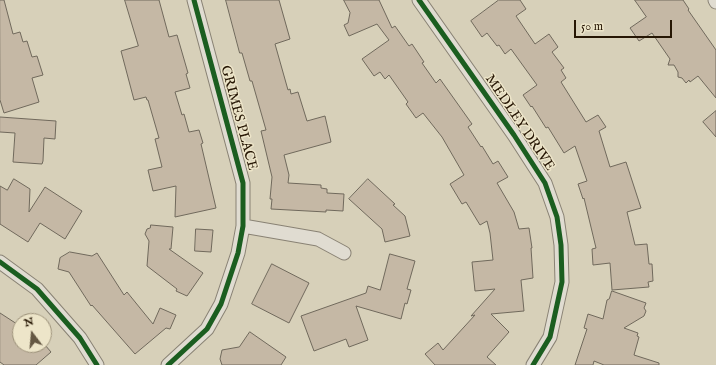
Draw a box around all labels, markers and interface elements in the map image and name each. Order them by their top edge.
scale bar [576,12,674,38]
text: 50 m [581,19,603,34]
street label: GRIMES PLACE [216,64,260,172]
street label: MEDLEY DRIVE [481,72,557,174]
north arrow [12,313,52,353]
text: N [22,314,35,330]

